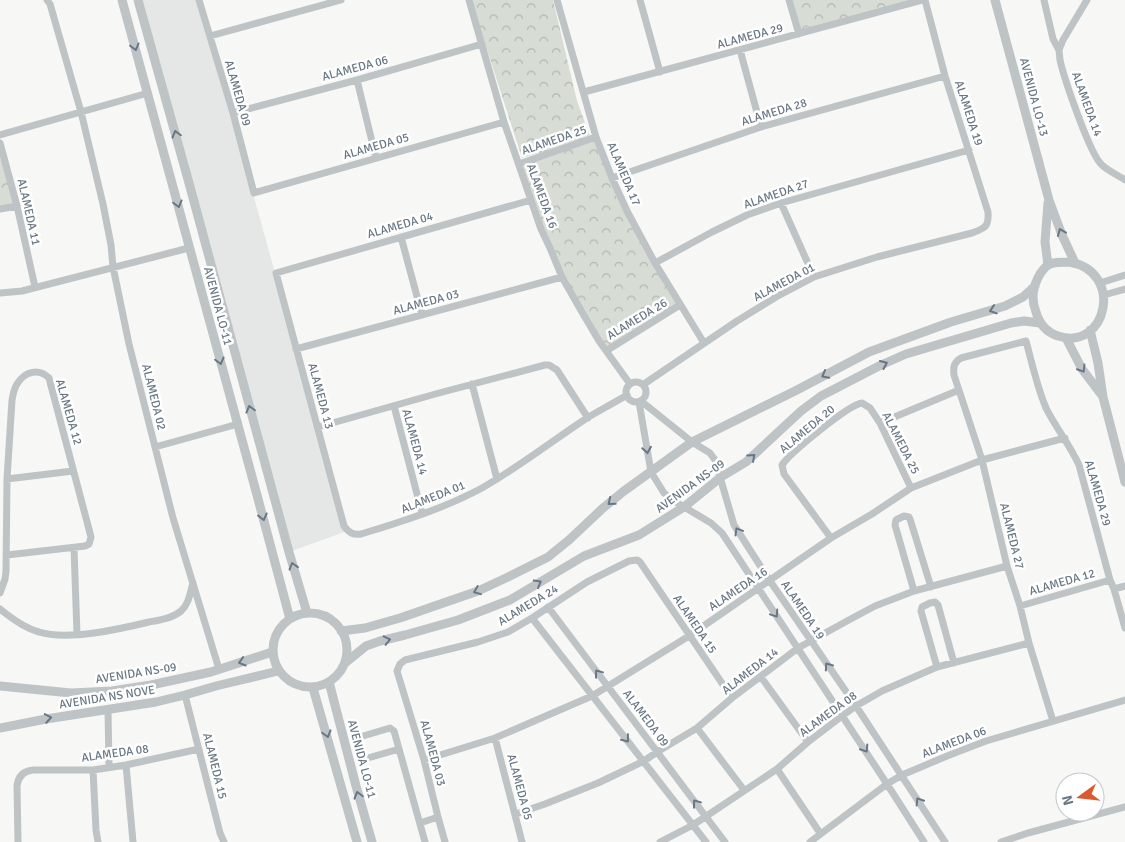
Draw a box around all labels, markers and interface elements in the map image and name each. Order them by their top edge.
street label: ALAMEDA 29 [715,20,785,53]
one-way arrow [129,43,140,51]
street label: ALAMEDA 06 [320,52,390,85]
street label: AVENIDA LO-13 [1016,56,1051,138]
street label: ALAMEDA 09 [221,58,254,128]
street label: ALAMEDA 14 [1068,70,1105,139]
street label: ALAMEDA 19 [951,79,986,148]
street label: ALAMEDA 28 [740,95,809,130]
street label: ALAMEDA 25 [520,122,589,159]
street label: ALAMEDA 05 [341,130,411,163]
one-way arrow [171,131,181,139]
street label: ALAMEDA 17 [603,140,644,208]
street label: ALAMEDA 16 [523,162,560,231]
street label: ALAMEDA 27 [742,176,811,213]
street label: ALAMEDA 11 [14,177,43,247]
one-way arrow [172,199,182,207]
street label: ALAMEDA 04 [365,209,435,242]
one-way arrow [1057,228,1067,237]
street label: ALAMEDA 01 [751,260,818,305]
street label: AVENIDA LO-11 [200,265,235,347]
street label: ALAMEDA 03 [391,286,461,319]
street label: ALAMEDA 26 [604,296,670,343]
one-way arrow [989,304,997,314]
one-way arrow [215,356,225,364]
one-way arrow [879,359,888,370]
street label: ALAMEDA 13 [304,361,337,431]
street label: ALAMEDA 02 [138,362,169,432]
one-way arrow [1076,363,1086,372]
one-way arrow [822,369,831,379]
street label: ALAMEDA 12 [52,377,85,447]
street label: ALAMEDA 20 [777,402,838,457]
one-way arrow [246,406,256,414]
street label: ALAMEDA 14 [398,407,431,477]
street label: ALAMEDA 25 [878,410,923,477]
one-way arrow [642,445,652,454]
one-way arrow [746,453,755,462]
street label: AVENIDA NS-09 [653,456,728,516]
street label: ALAMEDA 29 [1081,458,1114,528]
street label: ALAMEDA 01 [399,478,467,517]
one-way arrow [608,496,617,504]
street label: ALAMEDA 27 [996,501,1027,571]
one-way arrow [257,513,268,522]
one-way arrow [735,528,745,537]
one-way arrow [289,562,299,571]
street label: ALAMEDA 16 [706,564,771,615]
street label: ALAMEDA 12 [1027,566,1097,599]
street label: ALAMEDA 19 [777,578,828,643]
one-way arrow [533,579,542,589]
street label: ALAMEDA 24 [495,581,562,629]
one-way arrow [473,585,482,595]
street label: ALAMEDA 15 [669,592,720,657]
one-way arrow [769,608,778,618]
one-way arrow [382,635,391,646]
street label: ALAMEDA 14 [719,644,782,698]
one-way arrow [238,656,246,666]
street label: AVENIDA NS-09 [95,660,178,687]
one-way arrow [825,662,834,672]
one-way arrow [596,670,604,679]
street label: AVENIDA NS NOVE [58,682,156,712]
street label: ALAMEDA 09 [619,687,672,750]
street label: ALAMEDA 08 [796,688,860,740]
one-way arrow [43,714,52,724]
street label: AVENIDA LO-11 [344,718,379,800]
street label: ALAMEDA 03 [416,718,449,788]
street label: ALAMEDA 06 [920,723,989,762]
one-way arrow [321,730,332,739]
street label: ALAMEDA 15 [199,731,230,801]
one-way arrow [621,733,629,742]
street label: ALAMEDA 08 [80,741,150,766]
one-way arrow [859,744,868,753]
street label: ALAMEDA 05 [503,752,536,822]
north arrow [1055,772,1105,822]
one-way arrow [354,792,364,800]
text: N [1058,793,1077,807]
one-way arrow [916,798,925,807]
one-way arrow [693,799,702,809]

